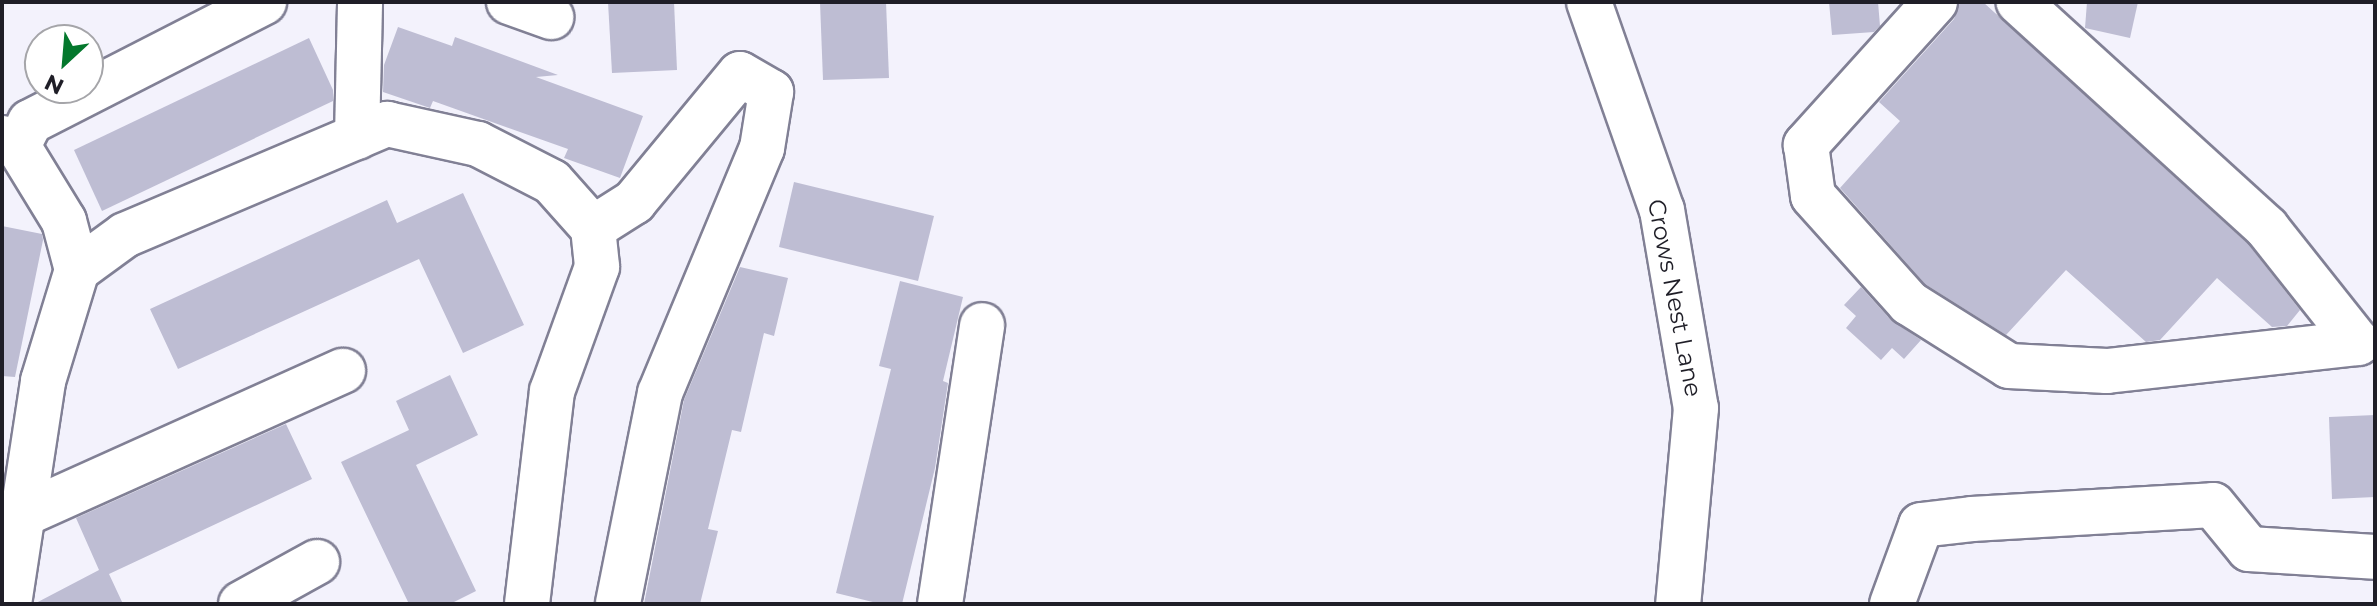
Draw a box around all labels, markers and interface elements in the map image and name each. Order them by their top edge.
north arrow [24,24,104,104]
text: N [40,68,68,100]
street label: Crows Nest Lane [1642,197,1708,399]

